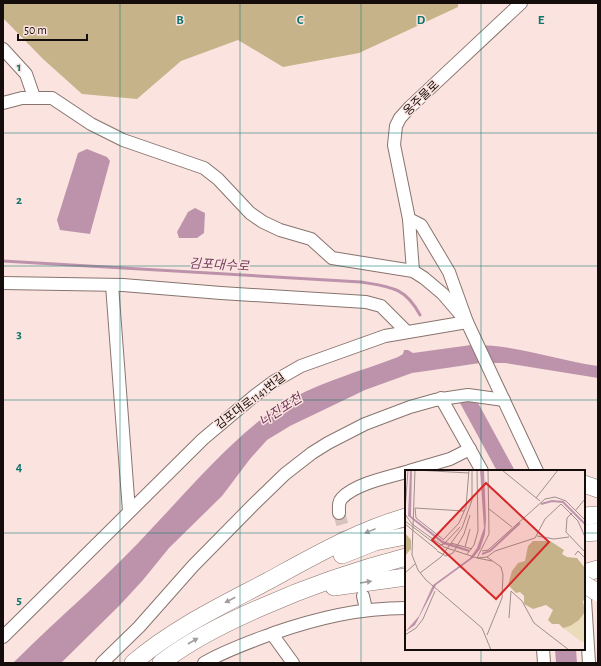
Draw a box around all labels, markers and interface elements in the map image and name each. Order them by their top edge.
text: B [176,14,184,27]
text: C [297,14,304,27]
text: D [417,14,426,27]
text: E [538,14,545,27]
scale bar [18,16,87,42]
text: 50 m [24,24,47,36]
text: 1 [17,61,21,74]
street label: 옹주물로 [401,78,441,118]
text: 2 [16,194,22,207]
water label: 김포대수로 [189,256,250,274]
text: 3 [16,328,22,341]
street label: 김포대로1141번길 [213,371,287,431]
water label: 나진포천 [257,390,305,429]
text: 4 [16,461,23,474]
inset map [405,470,585,650]
one-way arrow [364,528,375,534]
one-way arrow [360,578,372,584]
text: 5 [16,594,22,607]
one-way arrow [224,597,235,604]
one-way arrow [187,638,199,645]

